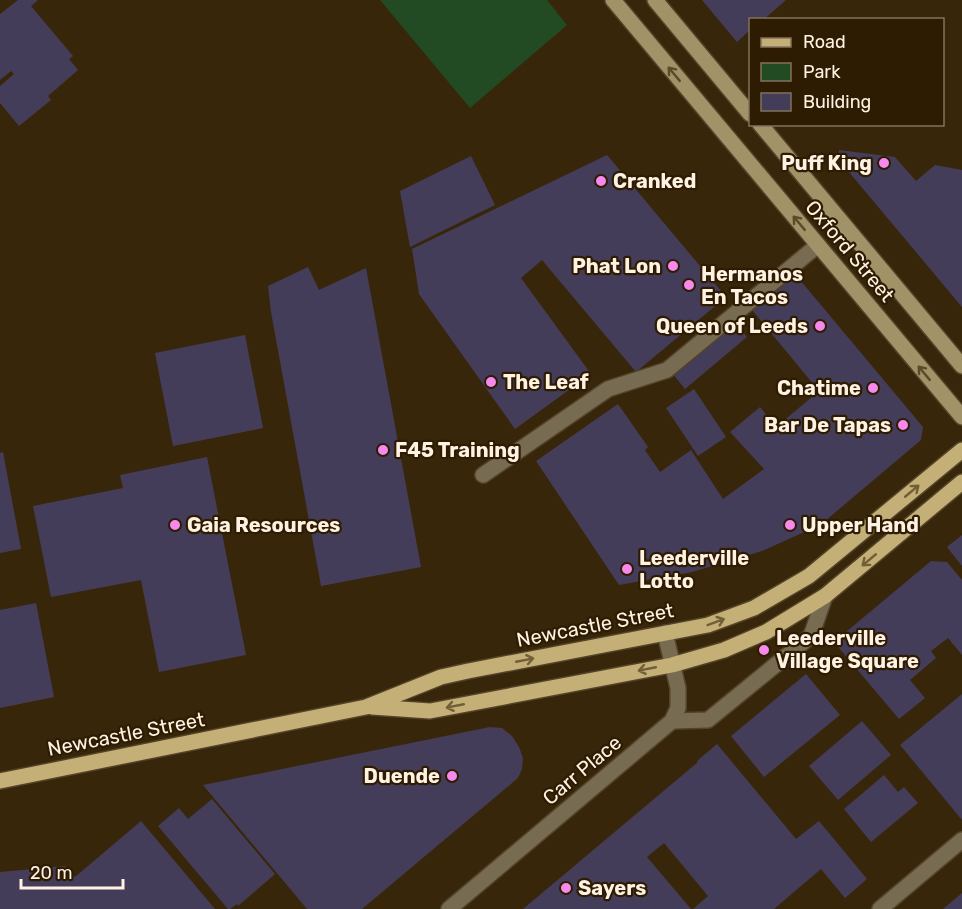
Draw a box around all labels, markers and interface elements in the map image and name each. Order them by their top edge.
legend [749,18,944,126]
text: Road [803,31,846,53]
text: Park [803,61,841,83]
one-way arrow [668,66,681,82]
text: Building [803,91,871,113]
place label: Puff King [781,151,872,175]
marker: Puff King [877,156,891,170]
place label: Cranked [613,169,696,193]
marker: Cranked [594,174,608,188]
street label: Oxford Street [801,195,900,307]
one-way arrow [792,216,806,231]
place label: Phat Lon [572,254,661,278]
marker: Phat Lon [666,259,680,273]
place label: Hermanos En Tacos [701,262,803,309]
marker: Hermanos En Tacos [682,278,696,292]
place label: Queen of Leeds [656,314,808,338]
marker: Queen of Leeds [813,319,827,333]
one-way arrow [918,365,931,381]
place label: The Leaf [503,370,589,394]
marker: The Leaf [484,375,498,389]
place label: Chatime [777,376,861,400]
marker: Chatime [866,381,880,395]
place label: Bar De Tapas [764,413,891,437]
marker: Bar De Tapas [896,418,910,432]
place label: F45 Training [395,438,520,462]
marker: F45 Training [376,443,390,457]
one-way arrow [904,485,920,498]
place label: Gaia Resources [187,513,340,537]
place label: Upper Hand [802,513,919,537]
marker: Gaia Resources [168,518,182,532]
marker: Upper Hand [783,518,797,532]
place label: Leederville Lotto [639,546,749,593]
one-way arrow [862,553,877,567]
marker: Leederville Lotto [620,562,634,576]
street label: Newcastle Street [514,598,676,652]
one-way arrow [707,615,725,626]
place label: Leederville Village Square [776,626,919,673]
marker: Leederville Village Square [757,643,771,657]
one-way arrow [515,654,535,665]
one-way arrow [637,664,657,675]
one-way arrow [446,701,465,712]
street label: Newcastle Street [45,707,207,761]
street label: Carr Place [538,730,626,810]
place label: Duende [364,764,440,788]
marker: Duende [445,769,459,783]
scale bar [21,852,123,890]
text: 20 m [30,862,72,884]
place label: Sayers [578,876,646,900]
marker: Sayers [559,881,573,895]

